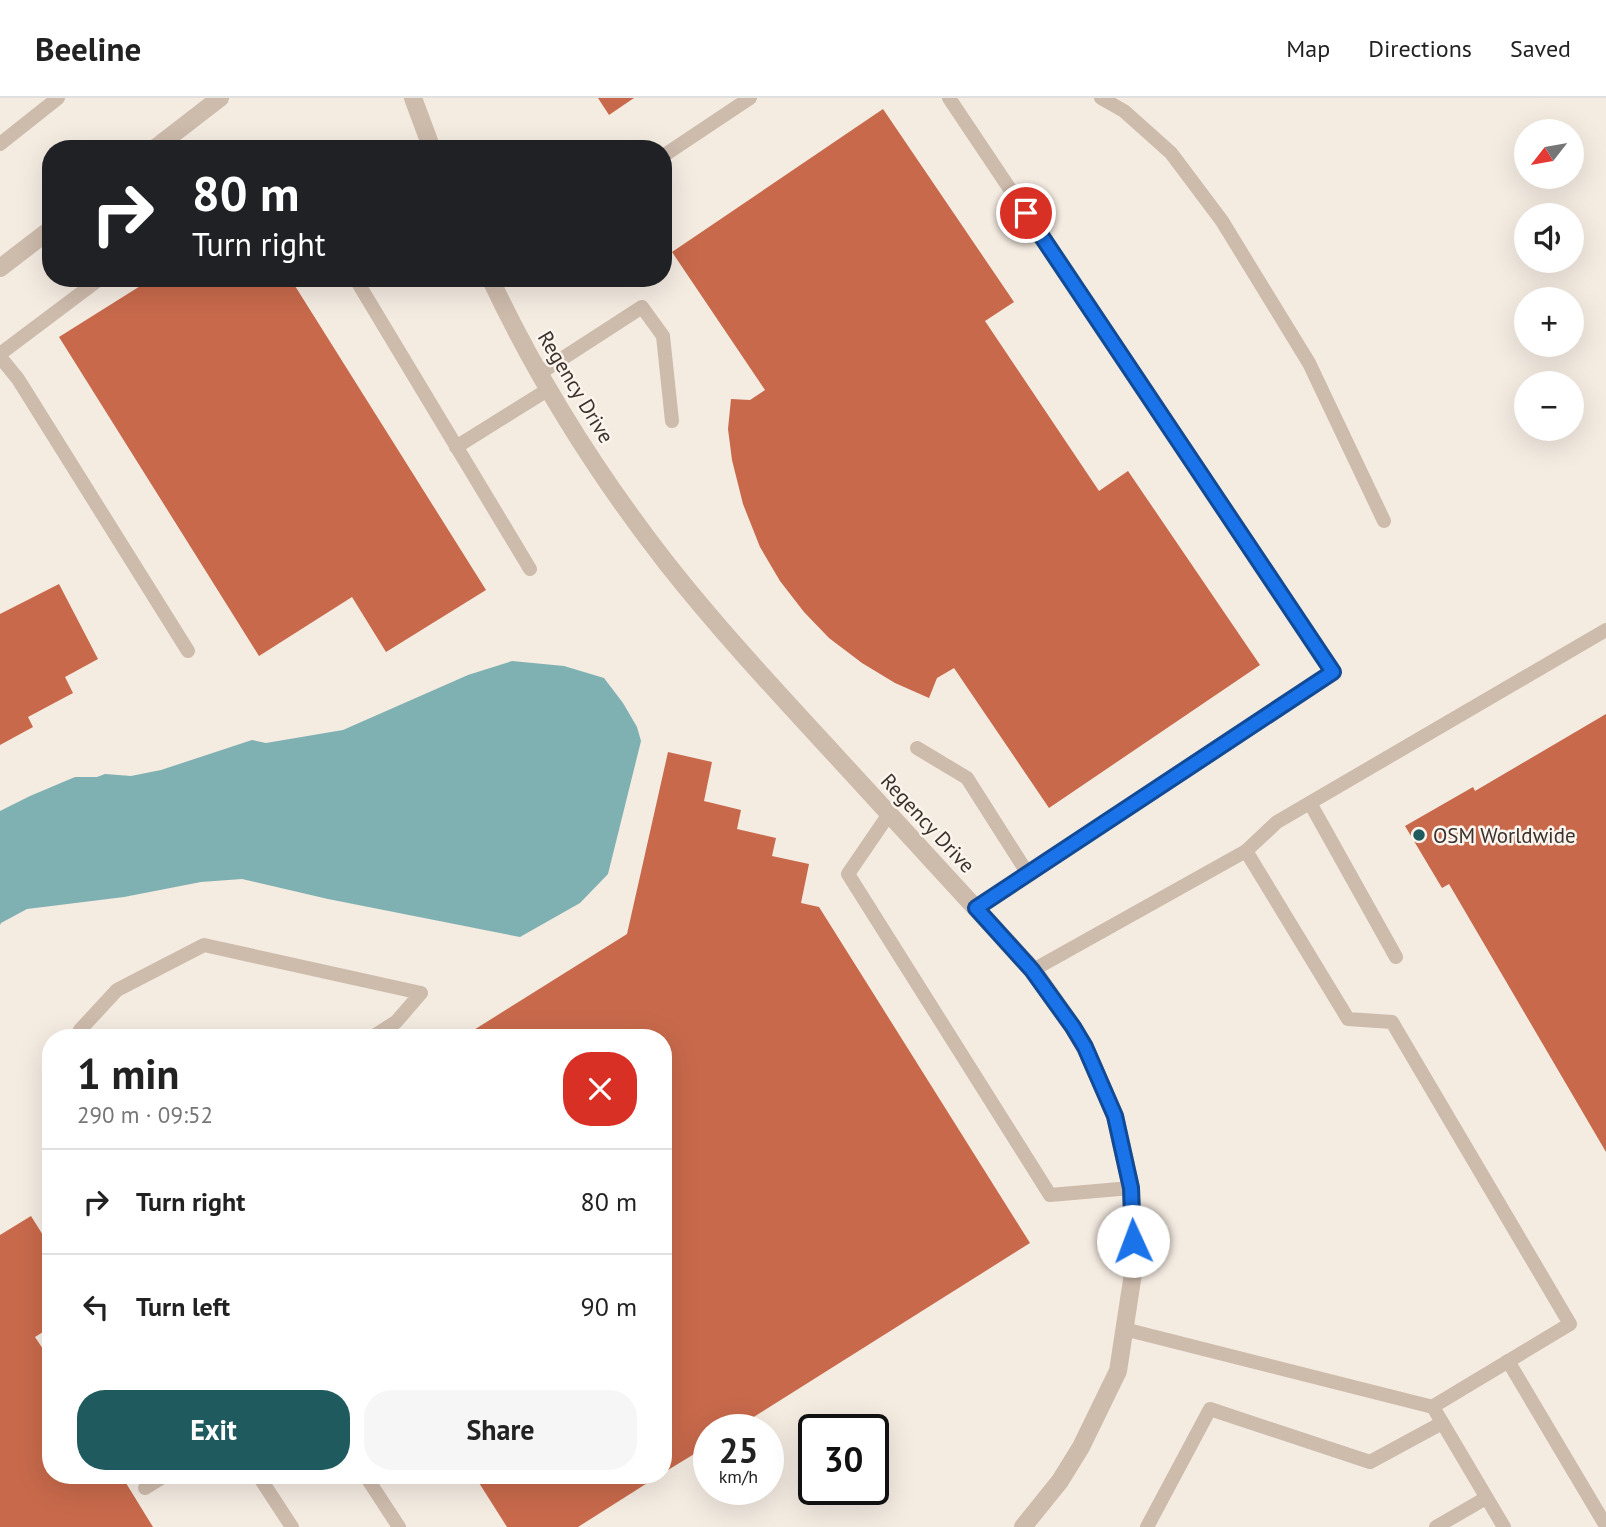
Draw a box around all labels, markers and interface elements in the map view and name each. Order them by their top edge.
text: Beeline [35,27,141,70]
text: Map [1286,33,1330,64]
text: Directions [1368,33,1472,64]
text: Saved [1510,33,1571,64]
north arrow [1514,119,1584,189]
map controls [1514,119,1584,441]
text: 80 m [192,161,299,225]
icon: right [77,168,168,259]
pin [996,183,1056,243]
icon: arrive [1007,194,1045,232]
button: sound [1514,203,1584,273]
text: Turn right [192,223,326,265]
button: + [1514,287,1584,357]
street label: Regency Drive [532,326,620,448]
button: − [1514,371,1584,441]
street label: Regency Drive [875,768,981,878]
place label: OSM Worldwide [1433,822,1576,849]
marker: OSM Worldwide [1411,827,1427,843]
text: 1 min [77,1046,179,1101]
button: close [563,1052,637,1126]
text: 290 m · 09:52 [77,1100,213,1129]
icon: right [77,1183,115,1221]
text: Turn right [136,1185,245,1218]
text: 80 m [581,1185,637,1218]
position arrow [1096,1204,1170,1278]
icon: left [77,1288,115,1326]
text: Turn left [136,1290,230,1323]
text: 90 m [581,1290,637,1323]
button: Exit [77,1390,350,1470]
button: Share [364,1390,637,1470]
speed limit sign: 30 [798,1414,889,1505]
text: 25 [719,1427,758,1473]
text: km/h [719,1465,758,1488]

